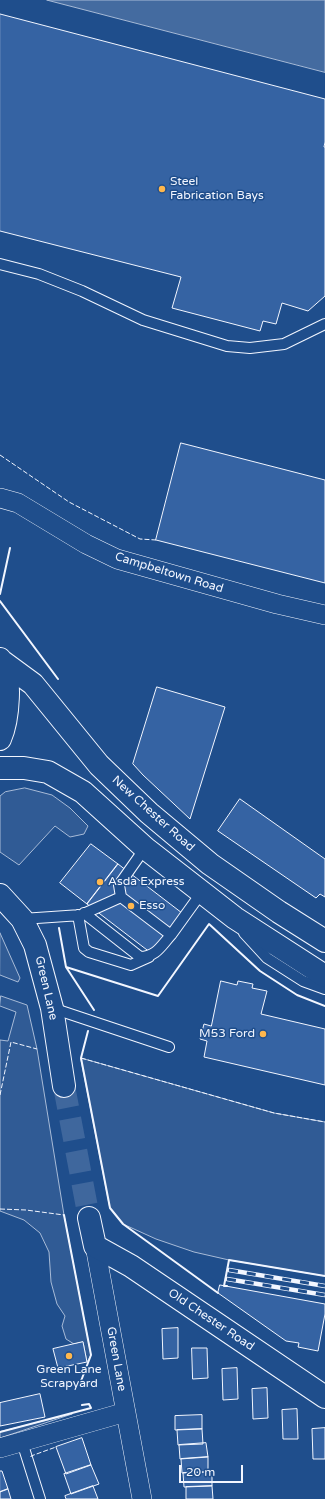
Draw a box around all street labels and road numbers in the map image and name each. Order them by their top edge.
street label: Campbeltown Road [113,550,225,596]
street label: New Chester Road [109,773,197,855]
street label: Green Lane [32,955,60,1021]
street label: Old Chester Road [165,1286,257,1354]
street label: Green Lane [103,1326,129,1392]

